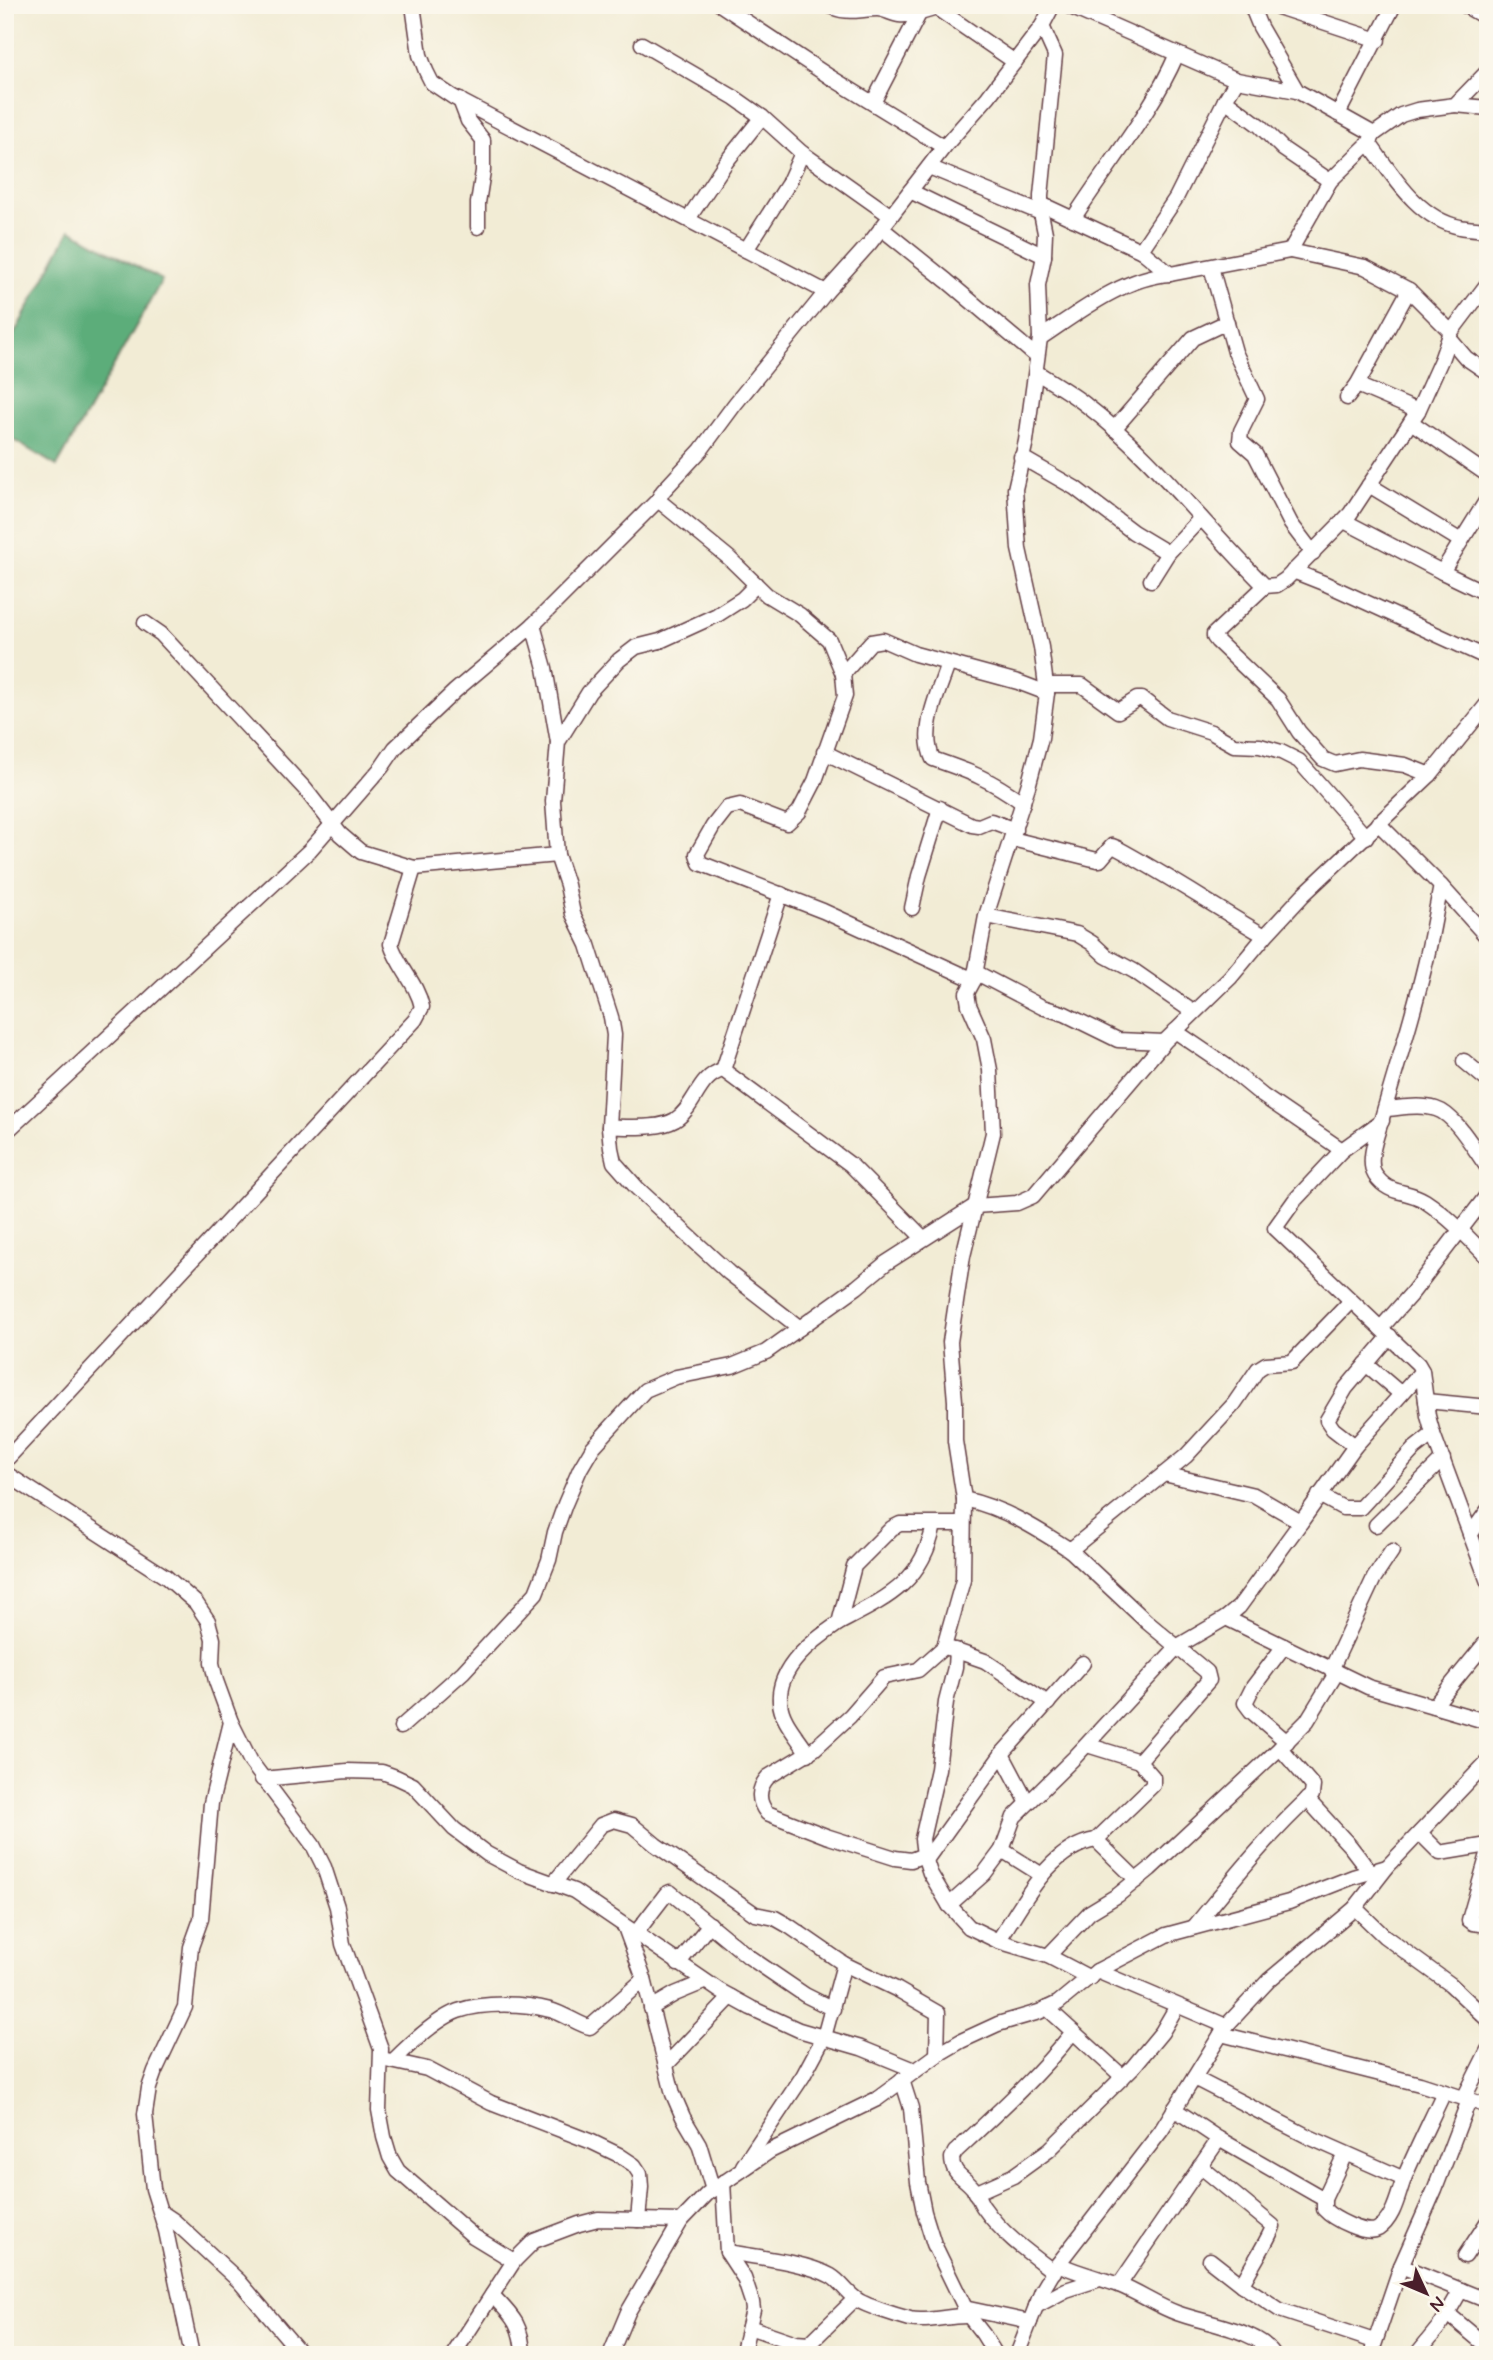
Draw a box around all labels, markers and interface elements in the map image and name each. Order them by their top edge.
north arrow [1392,2258,1462,2328]
text: N [1424,2291,1451,2317]

